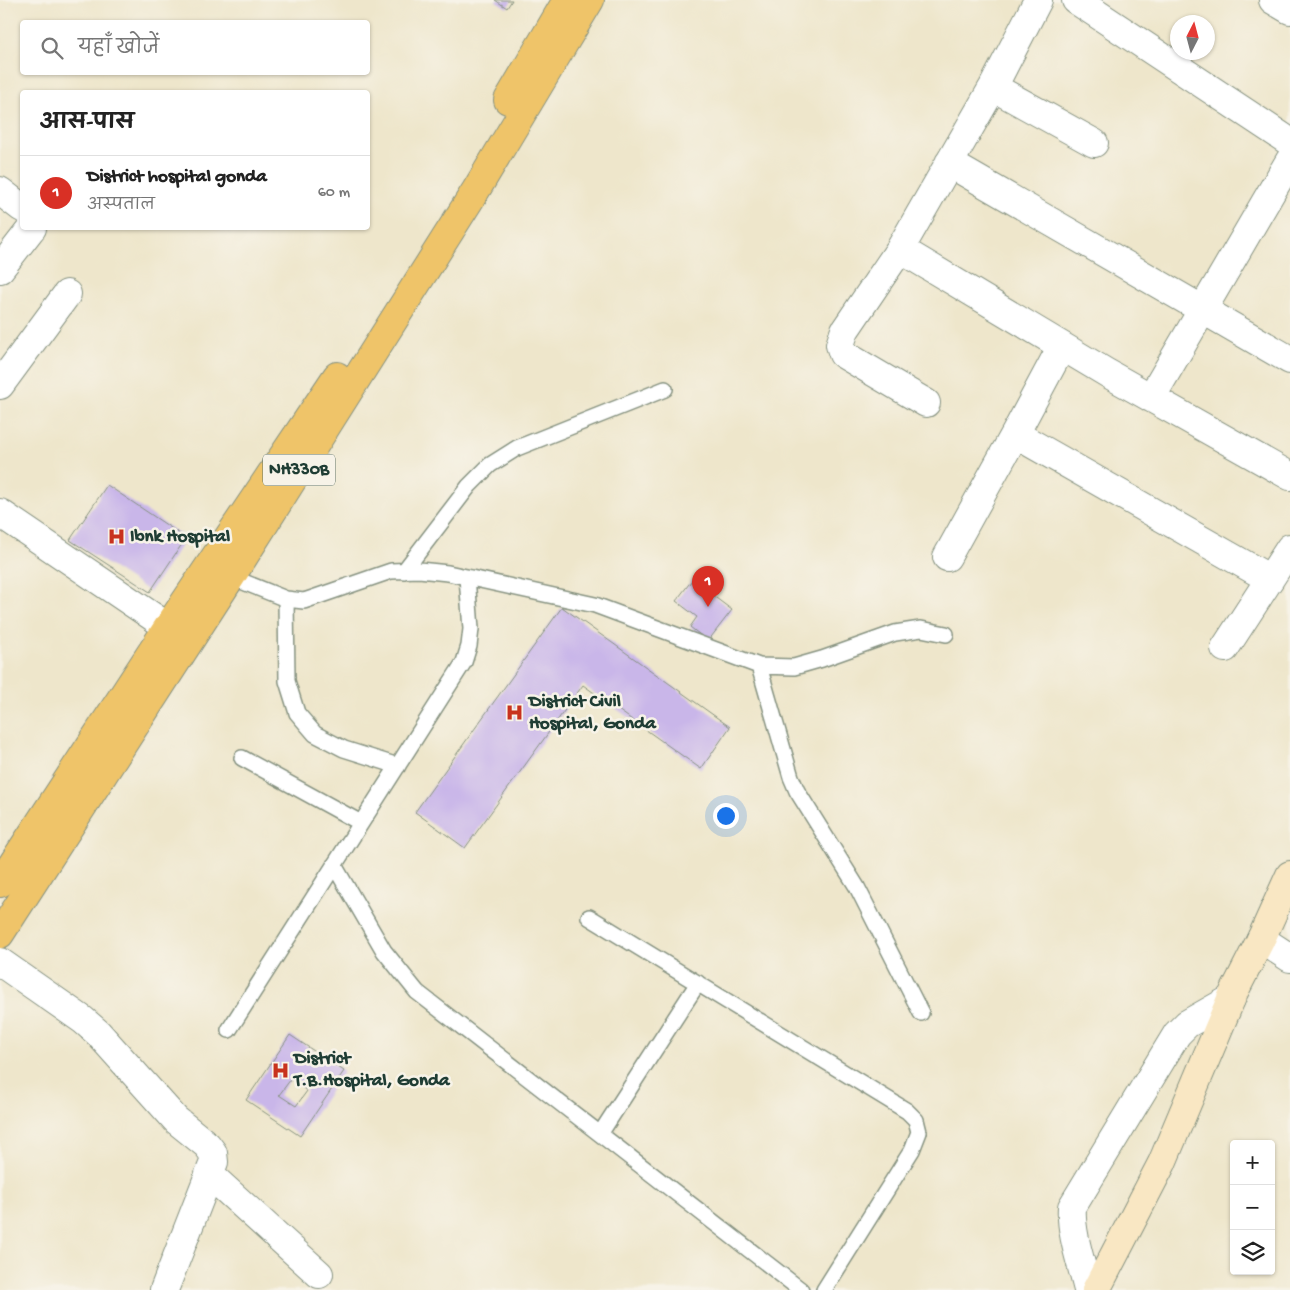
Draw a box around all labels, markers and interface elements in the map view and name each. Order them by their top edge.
north arrow [1170,15,1215,60]
search box [20,20,370,75]
icon: search [38,34,66,62]
text: यहाँ खोजें [78,38,159,61]
text: आस-पास [40,112,134,137]
text: District hospital gonda [87,166,267,189]
text: 1 [53,184,59,203]
text: 60 m [318,184,350,203]
text: अस्पताल [87,197,155,216]
road number: NH330B [263,454,335,486]
place label: Ibnk Hospital [130,526,230,549]
hospital icon: Ibnk Hospital [106,527,126,547]
pin: 1 [692,566,724,607]
place label: District Civil Hospital, Gonda [527,691,657,736]
hospital icon: District Civil Hospital, Gonda [505,703,525,723]
your location [713,803,739,829]
place label: District T.B.Hospital, Gonda [292,1048,451,1093]
hospital icon: District T.B.Hospital, Gonda [270,1060,290,1080]
map controls [1230,1140,1275,1275]
button: + [1230,1140,1275,1185]
button: − [1230,1185,1275,1230]
button: layers [1230,1230,1275,1275]

